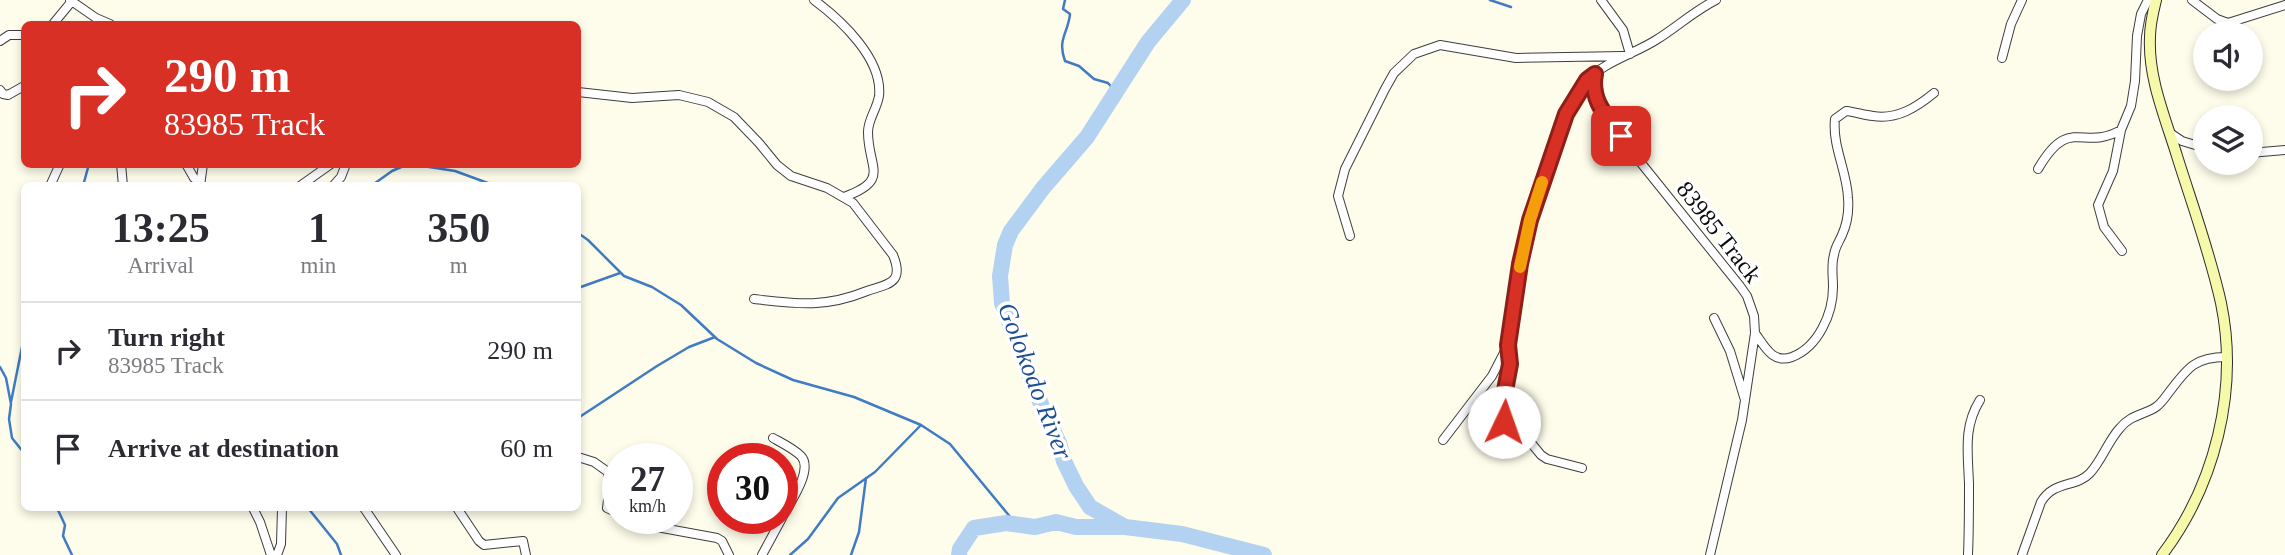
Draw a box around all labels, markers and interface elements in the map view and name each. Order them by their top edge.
map controls [2193,21,2263,175]
button: sound [2193,21,2263,91]
text: 290 m [164,48,291,103]
icon: right [49,49,140,140]
button: layers [2193,105,2263,175]
text: 83985 Track [164,106,325,142]
pin [1591,106,1651,166]
icon: arrive [1602,117,1640,155]
street label: 83985 Track [1672,176,1766,288]
text: 13:25 [112,205,210,251]
text: 1 [308,205,329,251]
text: 350 [427,205,490,251]
text: Arrival [128,253,194,278]
text: min [301,253,336,278]
text: m [450,253,468,278]
water label: Golokodo River [992,299,1078,464]
text: Turn right [108,323,225,352]
icon: right [49,332,87,370]
text: 290 m [487,336,553,365]
text: 83985 Track [108,353,224,378]
position arrow [1467,385,1541,459]
icon: arrive [49,430,87,468]
text: Arrive at destination [108,434,339,463]
text: 60 m [500,434,553,463]
speed limit sign: 30 [707,443,798,534]
text: 27 [630,460,665,499]
text: km/h [629,496,666,516]

